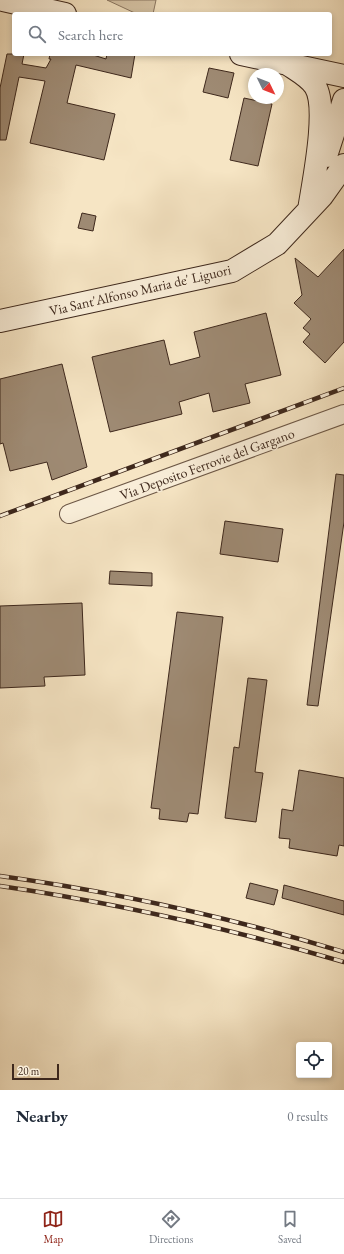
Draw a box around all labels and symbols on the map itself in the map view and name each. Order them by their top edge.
north arrow [248,68,284,104]
street label: Via Sant'Alfonso Maria de' Liguori [47,260,233,320]
street label: Via Deposito Ferrovie del Gargano [117,424,297,504]
scale bar [12,1062,59,1081]

